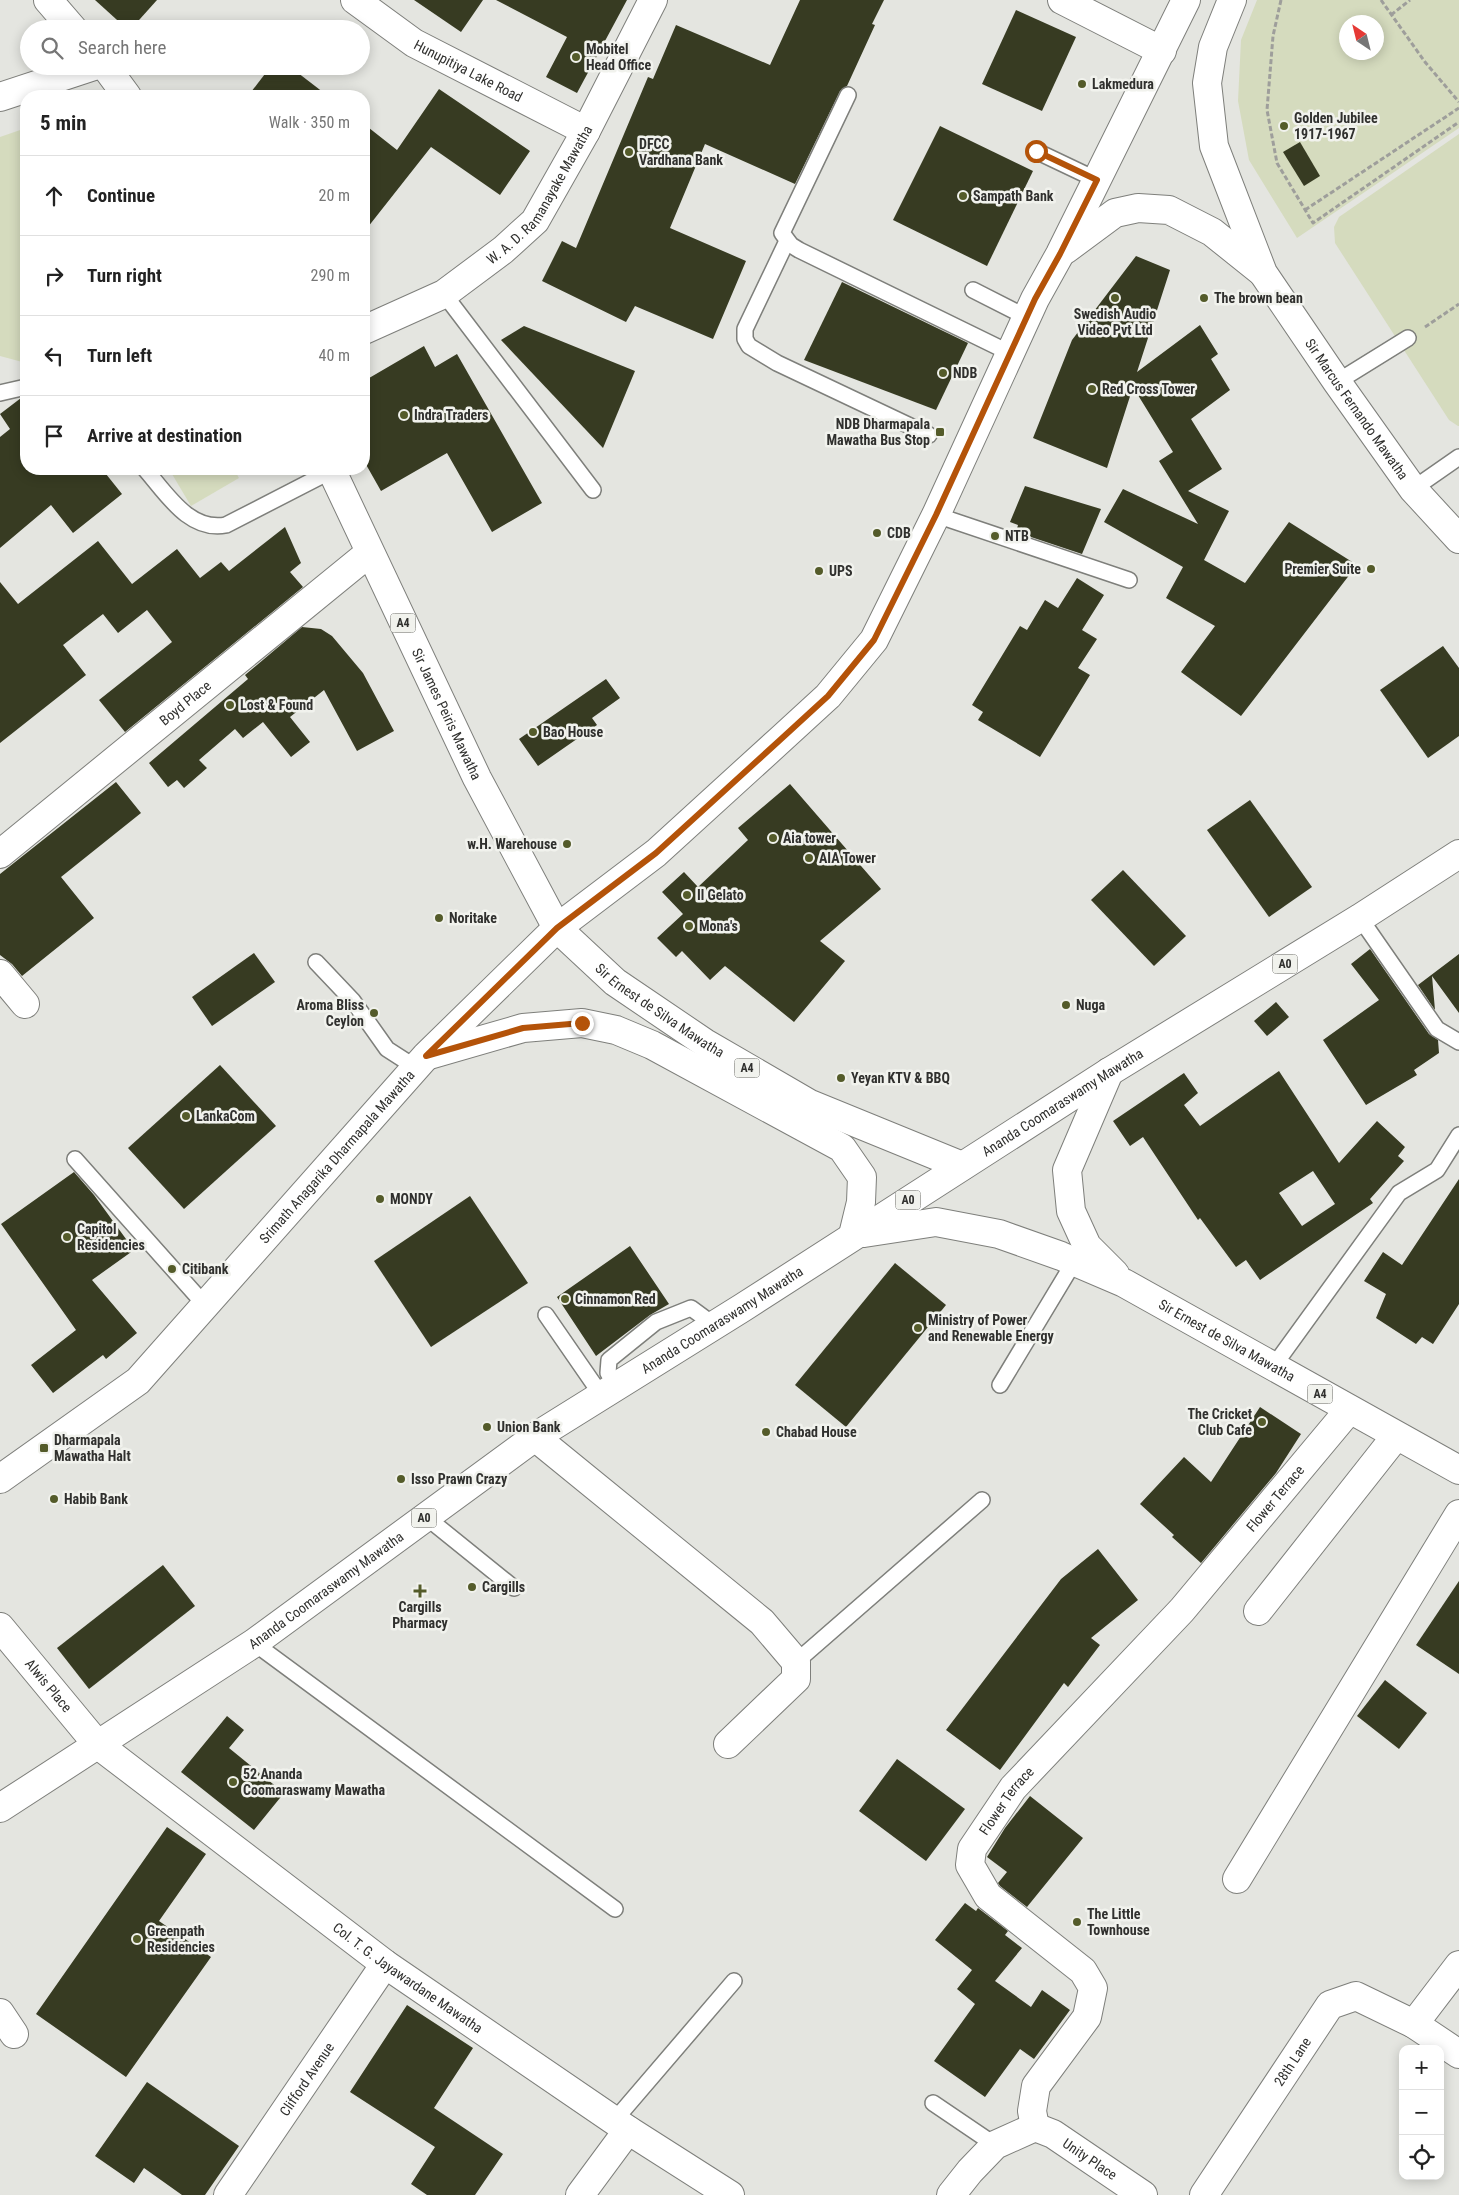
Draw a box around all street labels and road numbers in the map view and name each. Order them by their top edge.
street label: Hunupitiya Lake Road [411,36,525,105]
street label: W. A. D. Ramanayake Mawatha [484,123,595,267]
street label: Sir Marcus Fernando Mawatha [1302,336,1412,482]
road number: A4 [390,614,416,632]
street label: Sir James Peiris Mawatha [409,646,485,782]
street label: Boyd Place [156,677,214,728]
road number: A0 [1272,954,1298,974]
street label: Sir Ernest de Silva Mawatha [592,960,727,1060]
street label: Ananda Coomaraswamy Mawatha [979,1045,1146,1160]
road number: A4 [734,1058,760,1078]
street label: Srimath Anagarika Dharmapala Mawatha [256,1067,418,1246]
road number: A0 [896,1190,920,1210]
street label: Ananda Coomaraswamy Mawatha [638,1263,806,1377]
street label: Sir Ernest de Silva Mawatha [1156,1296,1298,1385]
road number: A4 [1308,1385,1332,1404]
street label: Flower Terrace [1243,1462,1308,1535]
road number: A0 [412,1509,436,1528]
street label: Ananda Coomaraswamy Mawatha [246,1528,406,1652]
street label: Alwis Place [22,1656,75,1716]
street label: Flower Terrace [976,1763,1037,1838]
street label: Col. T. G. Jayawardane Mawatha [330,1919,486,2036]
street label: 28th Lane [1271,2034,1314,2089]
street label: Clifford Avenue [276,2039,337,2119]
street label: Unity Place [1060,2135,1120,2183]

